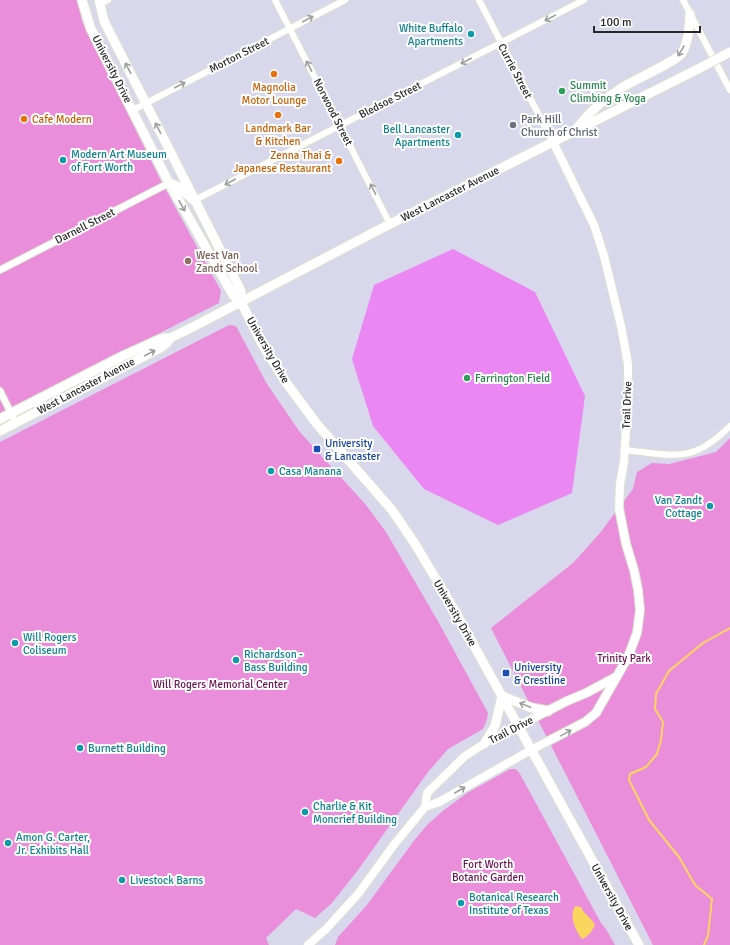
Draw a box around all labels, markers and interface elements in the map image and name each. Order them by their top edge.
scale bar [594,8,700,34]
one-way arrow [302,15,314,22]
one-way arrow [544,15,556,22]
text: 100 m [600,15,632,30]
place label: White Buffalo Apartments [399,22,463,48]
marker: White Buffalo Apartments [466,29,476,39]
street label: University Drive [89,33,135,105]
street label: Morton Street [207,34,271,76]
street label: Currie Street [495,41,535,101]
one-way arrow [677,45,685,57]
one-way arrow [460,58,472,65]
one-way arrow [305,60,312,72]
one-way arrow [124,62,131,74]
marker: Magnolia Motor Lounge [269,69,279,79]
street label: Norwood Street [310,76,356,148]
street label: Bledsoe Street [357,79,423,121]
place label: Summit Climbing & Yoga [570,79,646,105]
one-way arrow [174,81,186,88]
place label: Magnolia Motor Lounge [242,81,306,107]
marker: Summit Climbing & Yoga [557,86,567,96]
marker: Landmark Bar & Kitchen [273,110,283,120]
place label: Cafe Modern [32,113,92,126]
place label: Park Hill Church of Christ [521,113,597,139]
marker: Cafe Modern [19,114,29,124]
marker: Park Hill Church of Christ [508,120,518,130]
place label: Landmark Bar & Kitchen [245,122,311,148]
one-way arrow [154,123,162,135]
place label: Bell Lancaster Apartments [383,123,450,149]
marker: Bell Lancaster Apartments [453,130,463,140]
place label: Modern Art Museum of Fort Worth [71,148,167,174]
place label: Zenna Thai & Japanese Restaurant [234,149,331,175]
marker: Modern Art Museum of Fort Worth [58,155,68,165]
marker: Zenna Thai & Japanese Restaurant [334,156,344,166]
street label: West Lancaster Avenue [399,164,501,224]
one-way arrow [225,179,237,186]
one-way arrow [368,184,376,196]
one-way arrow [179,200,187,212]
street label: Darnell Street [53,205,117,247]
place label: West Van Zandt School [196,249,258,275]
marker: West Van Zandt School [183,256,193,266]
street label: University Drive [244,315,292,385]
one-way arrow [144,349,156,356]
street label: West Lancaster Avenue [35,355,137,417]
place label: Farrington Field [475,372,550,385]
marker: Farrington Field [462,373,472,383]
street label: Trail Drive [620,381,634,429]
place label: University & Lancaster [325,437,380,463]
marker: University & Lancaster [312,444,322,454]
place label: Casa Manana [279,465,342,478]
marker: Casa Manana [266,466,276,476]
place label: Van Zandt Cottage [655,494,702,520]
marker: Van Zandt Cottage [705,501,715,511]
street label: University Drive [431,578,479,648]
place label: Will Rogers Coliseum [23,631,77,657]
marker: Will Rogers Coliseum [10,638,20,648]
place label: Richardson - Bass Building [244,648,308,674]
park label: Trinity Park [597,652,651,665]
marker: Richardson - Bass Building [231,655,241,665]
place label: University & Crestline [514,661,566,687]
marker: University & Crestline [501,668,511,678]
park label: Will Rogers Memorial Center [153,678,287,691]
one-way arrow [519,701,531,709]
street label: Trail Drive [487,713,535,747]
one-way arrow [560,728,572,736]
place label: Burnett Building [88,742,166,755]
marker: Burnett Building [75,743,85,753]
one-way arrow [454,786,466,794]
place label: Charlie & Kit Moncrief Building [313,800,397,826]
marker: Charlie & Kit Moncrief Building [300,807,310,817]
place label: Amon G. Carter, Jr. Exhibits Hall [16,831,90,857]
marker: Amon G. Carter, Jr. Exhibits Hall [3,838,13,848]
park label: Fort Worth Botanic Garden [452,858,524,884]
street label: University Drive [588,861,636,933]
place label: Livestock Barns [130,874,203,887]
marker: Livestock Barns [117,875,127,885]
place label: Botanical Research Institute of Texas [469,891,559,917]
marker: Botanical Research Institute of Texas [456,898,466,908]

